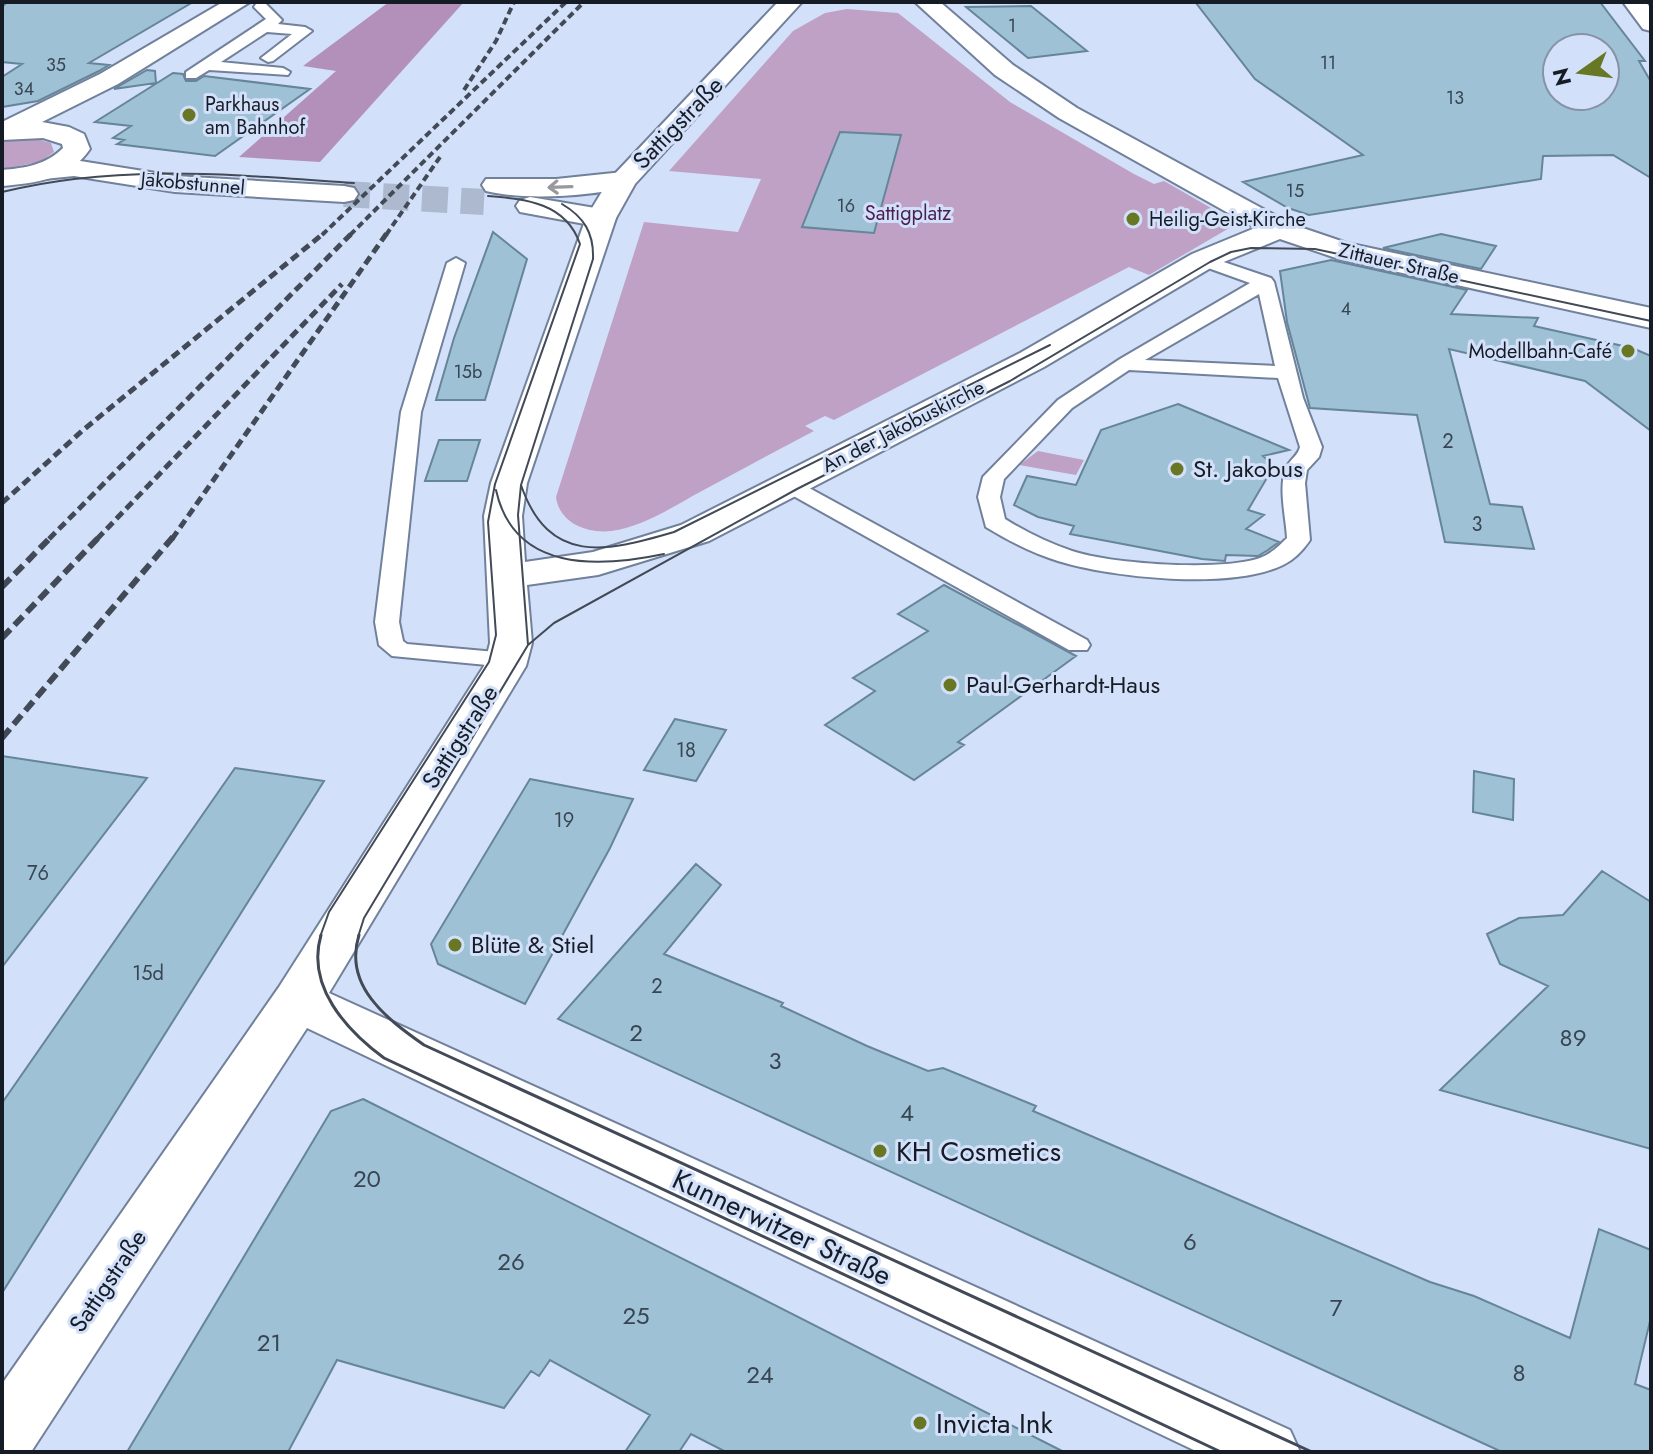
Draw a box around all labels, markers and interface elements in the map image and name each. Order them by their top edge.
house number: 1 [1008,13,1016,39]
north arrow [1541,32,1621,112]
house number: 11 [1320,50,1336,76]
house number: 35 [46,52,66,78]
text: N [1544,64,1579,89]
street label: Sattigstraße [624,68,731,177]
house number: 34 [14,76,34,102]
house number: 13 [1446,85,1464,111]
place label: Parkhaus am Bahnhof [205,90,306,142]
marker: Parkhaus am Bahnhof [180,106,198,124]
street label: Jakobstunnel [137,164,246,202]
house number: 15 [1286,178,1304,204]
one-way arrow [547,179,574,194]
house number: 16 [837,193,855,219]
park label: Sattigplatz [865,199,951,228]
place label: Heilig-Geist-Kirche [1149,205,1306,234]
marker: Heilig-Geist-Kirche [1124,210,1142,228]
street label: Zittauer Straße [1336,236,1462,291]
house number: 4 [1341,296,1351,322]
place label: Modellbahn-Café [1468,337,1612,366]
marker: Modellbahn-Café [1619,342,1637,360]
house number: 15b [454,359,482,385]
street label: An der Jakobuskirche [817,373,990,480]
house number: 2 [1442,427,1454,456]
place label: St. Jakobus [1193,451,1303,486]
marker: St. Jakobus [1168,460,1186,478]
house number: 3 [1472,510,1483,539]
place label: Paul-Gerhardt-Haus [966,667,1160,702]
marker: Paul-Gerhardt-Haus [941,676,959,694]
street label: Sattigstraße [413,678,506,795]
house number: 18 [676,736,696,765]
house number: 19 [554,806,574,835]
house number: 76 [27,859,49,888]
place label: Blüte & Stiel [471,927,594,962]
marker: Blüte & Stiel [446,936,464,954]
house number: 15d [132,959,164,988]
house number: 2 [651,972,663,1001]
house number: 2 [629,1015,643,1050]
house number: 89 [1560,1020,1586,1055]
house number: 3 [768,1043,782,1078]
house number: 4 [900,1095,914,1130]
place label: KH Cosmetics [896,1131,1061,1172]
marker: KH Cosmetics [871,1142,889,1160]
street label: Kunnerwitzer Straße [666,1159,898,1296]
house number: 20 [353,1161,381,1196]
street label: Sattigstraße [60,1222,155,1339]
house number: 6 [1183,1224,1197,1259]
house number: 26 [497,1244,525,1279]
house number: 7 [1330,1290,1343,1325]
house number: 25 [622,1298,650,1333]
house number: 21 [257,1325,281,1360]
house number: 8 [1512,1355,1526,1390]
house number: 24 [746,1357,774,1392]
place label: Invicta Ink [936,1403,1054,1444]
marker: Invicta Ink [911,1414,929,1432]

